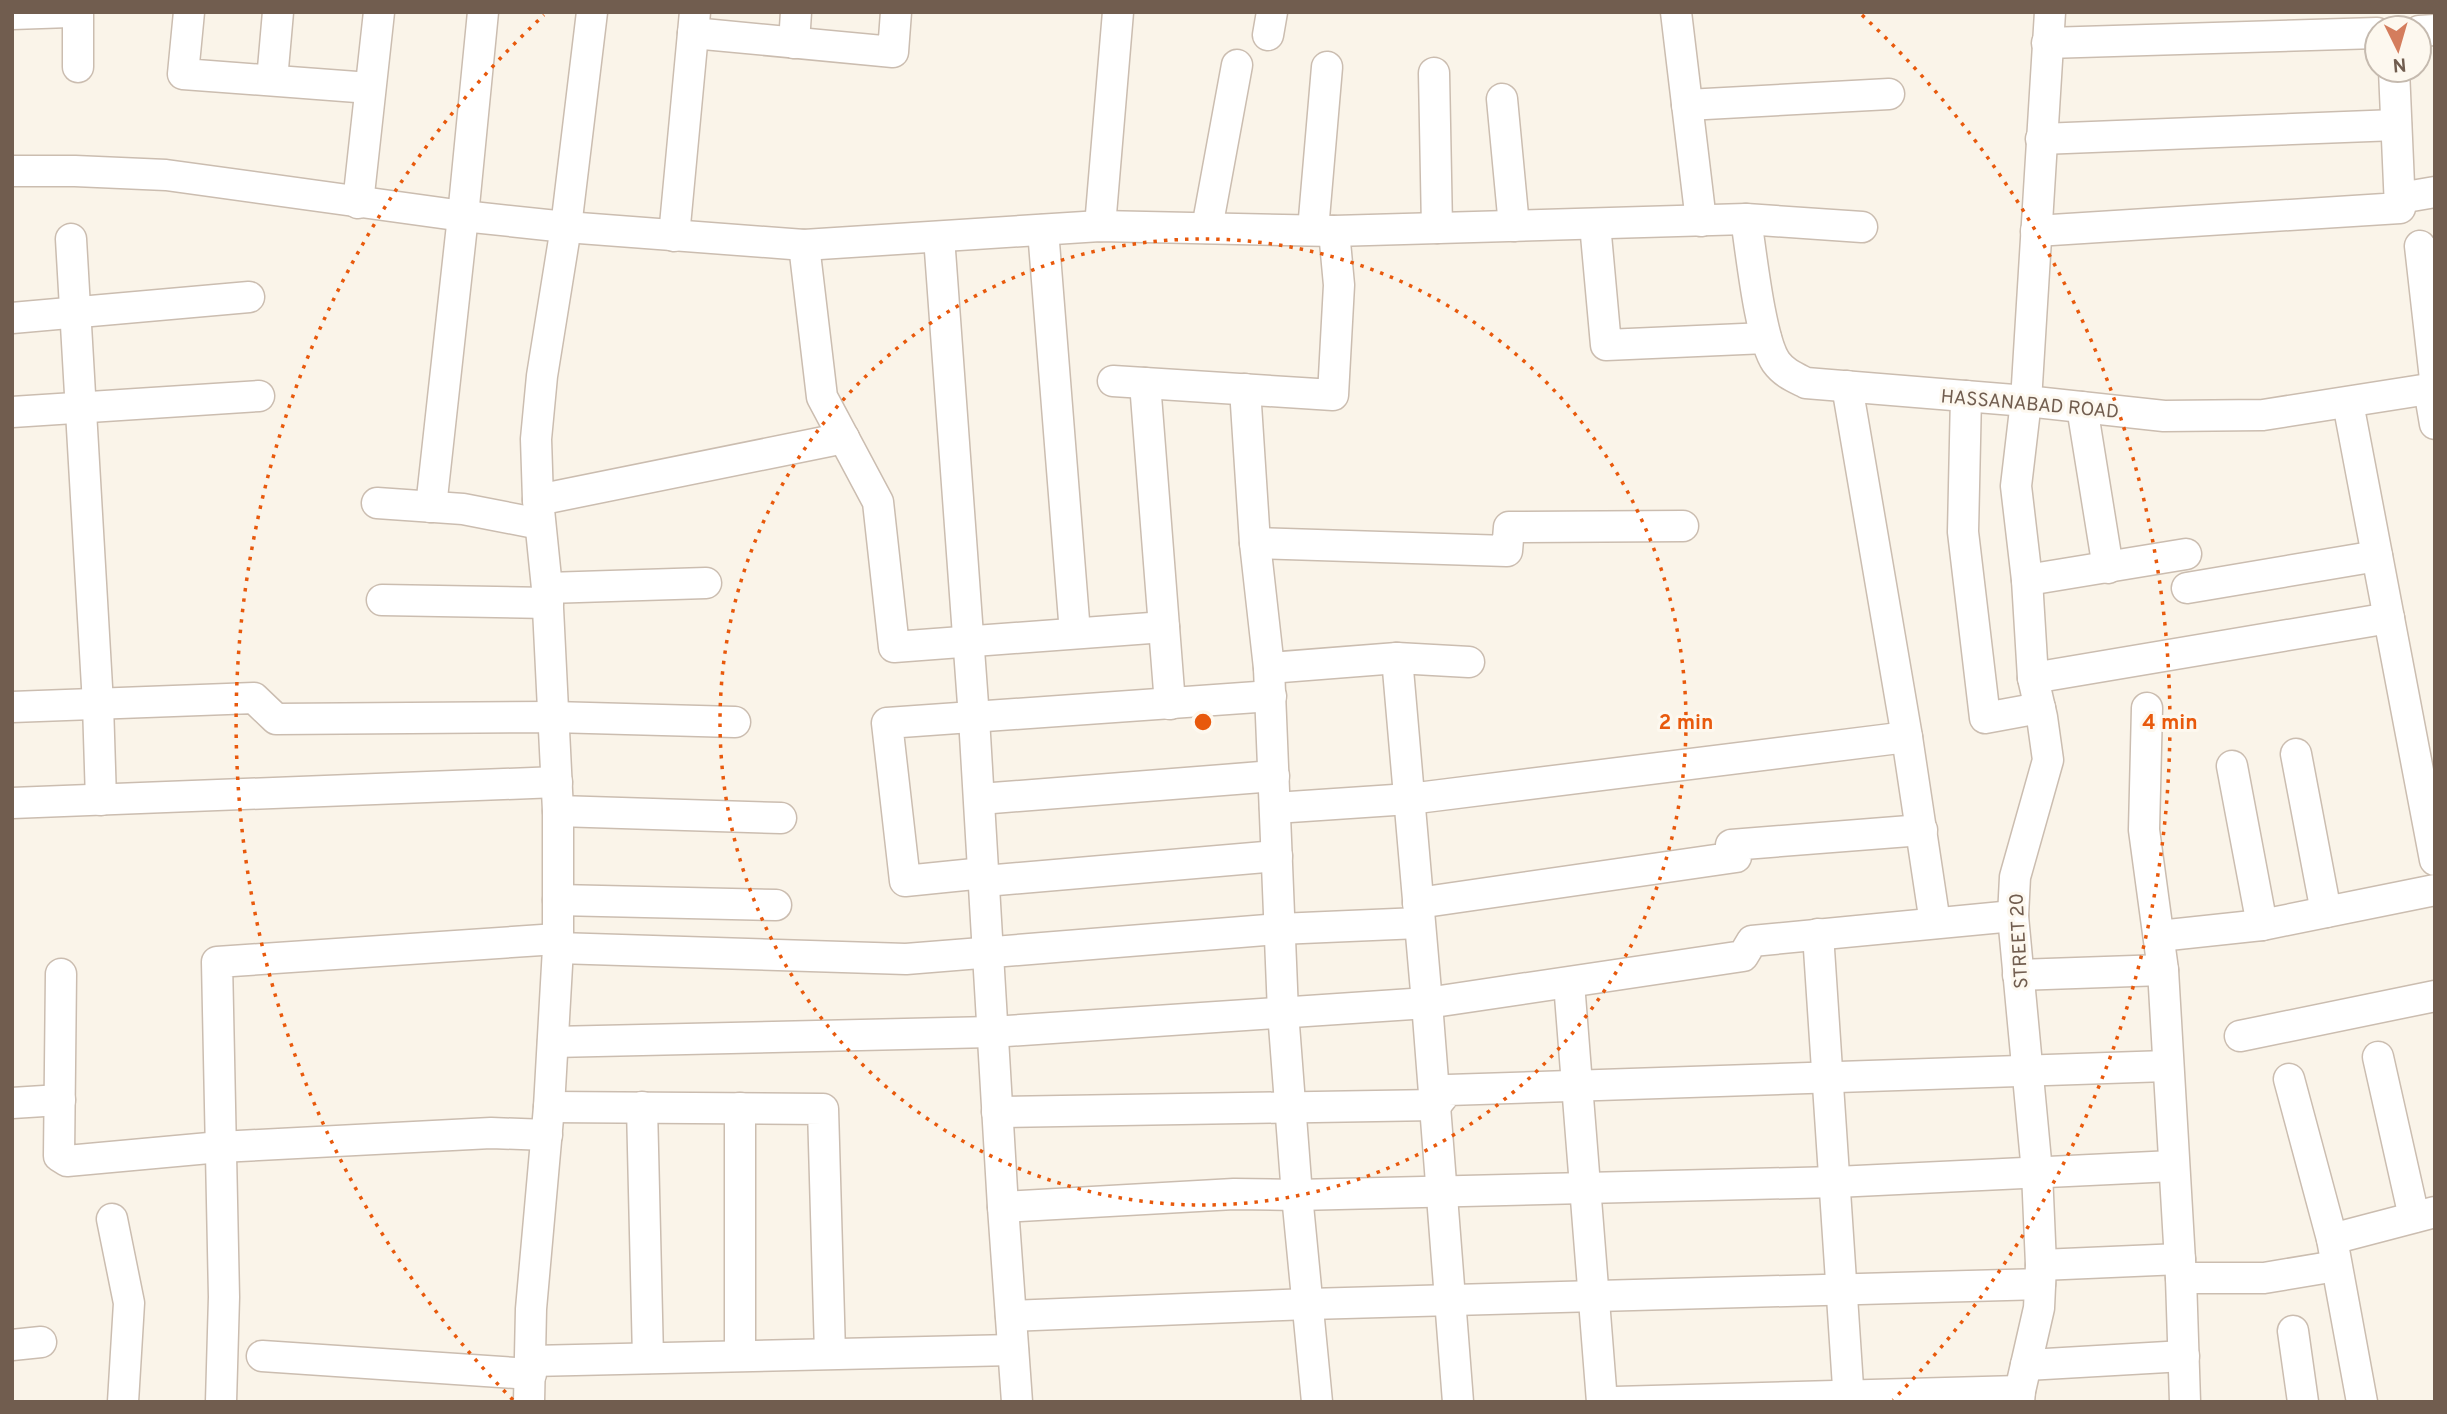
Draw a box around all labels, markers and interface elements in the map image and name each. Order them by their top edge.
north arrow [2363,14,2433,84]
text: N [2391,51,2407,76]
street label: HASSANABAD ROAD [1940,385,2120,425]
centre of rings [1191,710,1215,734]
text: 2 min [1659,710,1713,737]
text: 4 min [2142,710,2198,737]
street label: STREET 20 [2006,892,2034,989]

